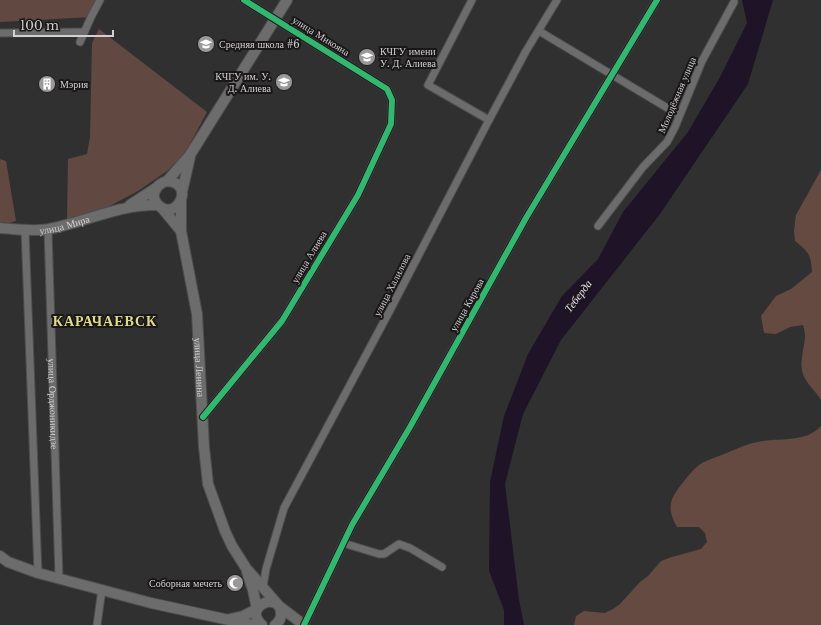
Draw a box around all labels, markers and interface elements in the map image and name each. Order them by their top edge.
scale bar [14,12,113,38]
street label: улица Микояна [290,13,353,59]
text: 100 m [20,18,59,33]
school or university icon: Средняя школа #6 [196,34,216,54]
place label: Средняя школа #6 [219,38,300,51]
place label: КЧГУ имени У. Д. Алиева [380,45,437,70]
school or university icon: КЧГУ имени У. Д. Алиева [357,47,377,67]
street label: Молодёжная улица [655,54,699,135]
place label: КЧГУ им. У. Д. Алиева [215,70,272,95]
school or university icon: КЧГУ им. У. Д. Алиева [274,72,294,92]
building icon: Мэрия [37,74,57,94]
place label: Мэрия [60,78,89,91]
street label: улица Мира [39,212,92,237]
street label: улица Алиева [288,228,330,285]
street label: улица Халилова [371,251,414,319]
street label: улица Кирова [447,276,487,334]
water label: Теберда [561,276,595,315]
district label: КАРАЧАЕВСК [53,312,157,330]
street label: улица Ленина [192,337,208,398]
street label: улица Орджоникидзе [46,358,61,450]
mosque icon: Соборная мечеть [225,573,245,593]
place label: Соборная мечеть [149,577,222,590]

